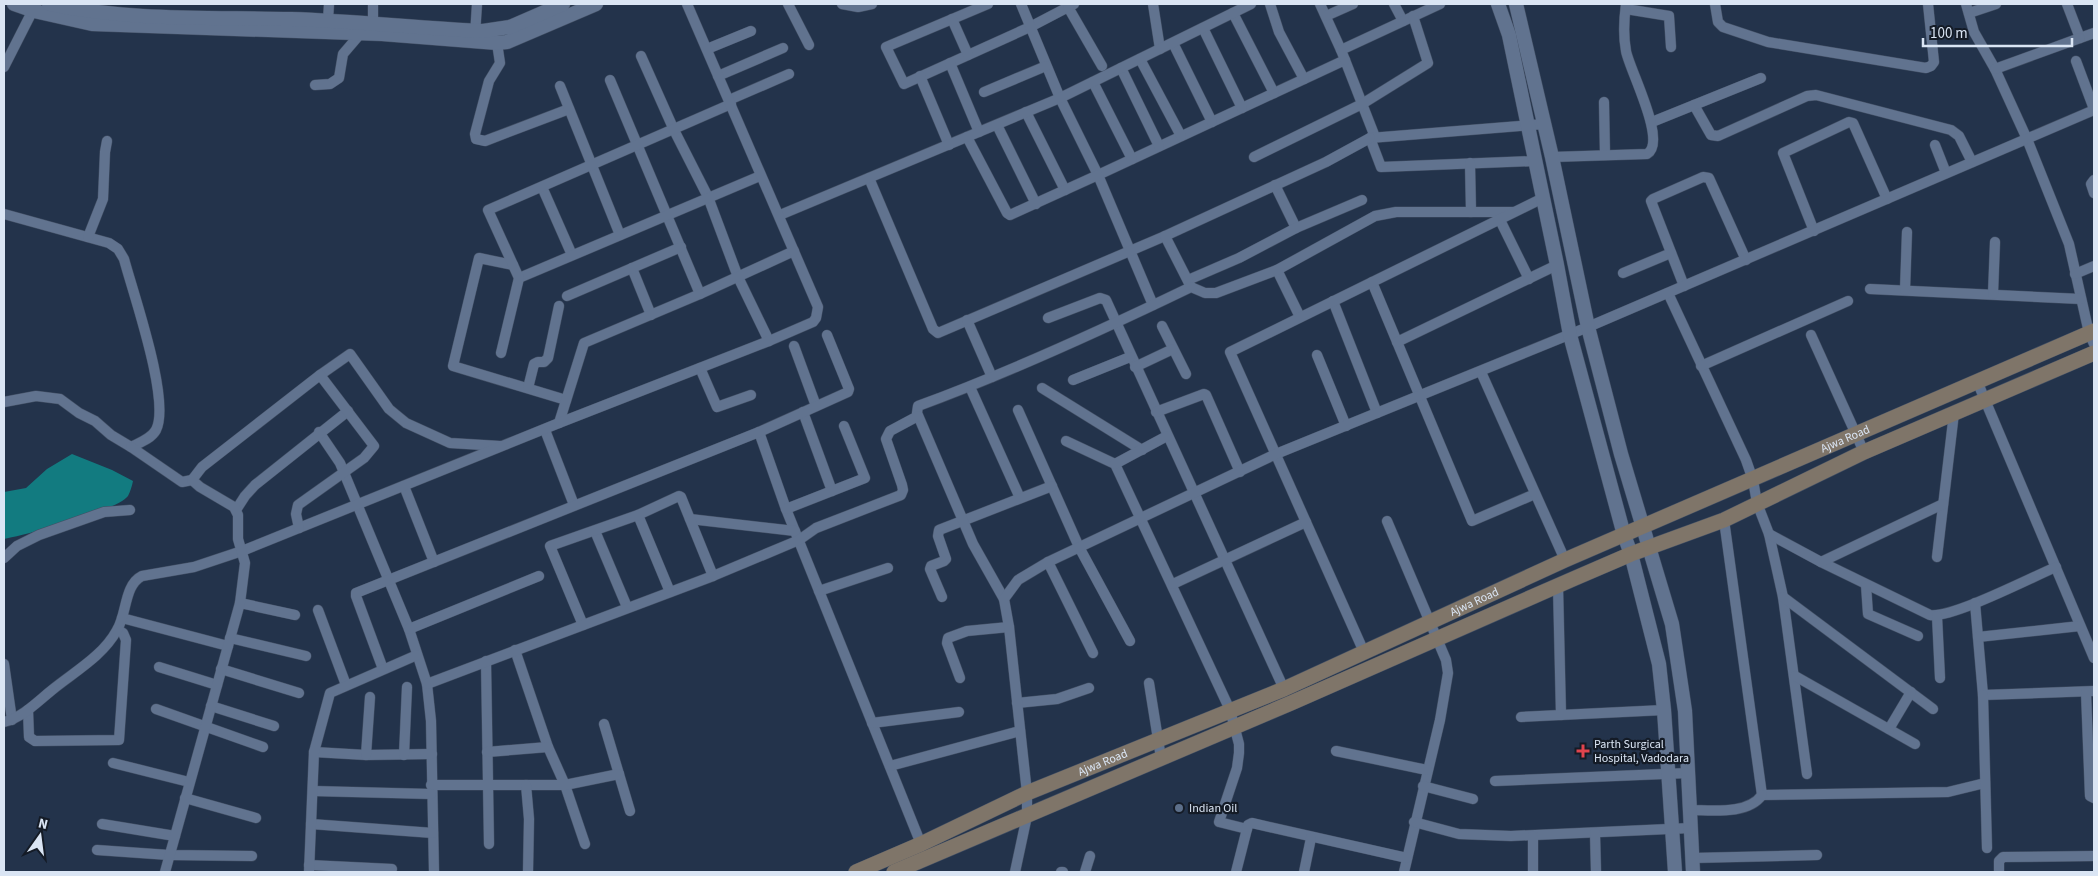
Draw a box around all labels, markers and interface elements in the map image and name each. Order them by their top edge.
scale bar [1923,15,2072,47]
text: 100 m [1930,23,1968,44]
street label: Ajwa Road [1818,421,1873,457]
street label: Ajwa Road [1447,583,1502,621]
place label: Parth Surgical Hospital, Vadodara [1594,736,1689,767]
marker: Parth Surgical Hospital, Vadodara [1576,744,1590,758]
street label: Ajwa Road [1075,745,1130,781]
place label: Indian Oil [1189,800,1237,817]
marker: Indian Oil [1173,802,1185,814]
north arrow [15,811,65,861]
text: N [36,814,50,835]

